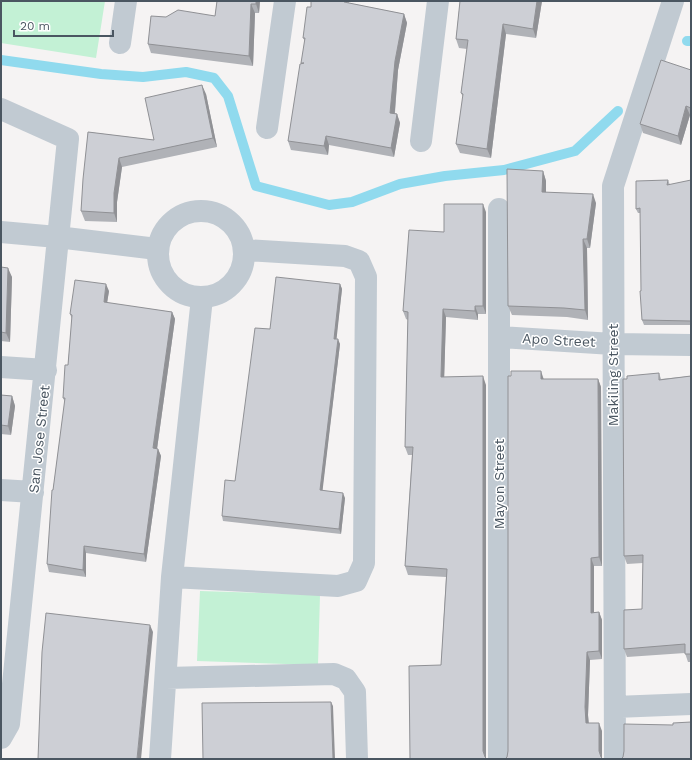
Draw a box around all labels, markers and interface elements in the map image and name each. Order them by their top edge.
scale bar [14,12,113,38]
text: 20 m [20,19,50,33]
street label: Makiling Street [605,324,621,426]
street label: Apo Street [522,330,596,350]
street label: San Jose Street [25,384,53,494]
street label: Mayon Street [491,439,507,529]

